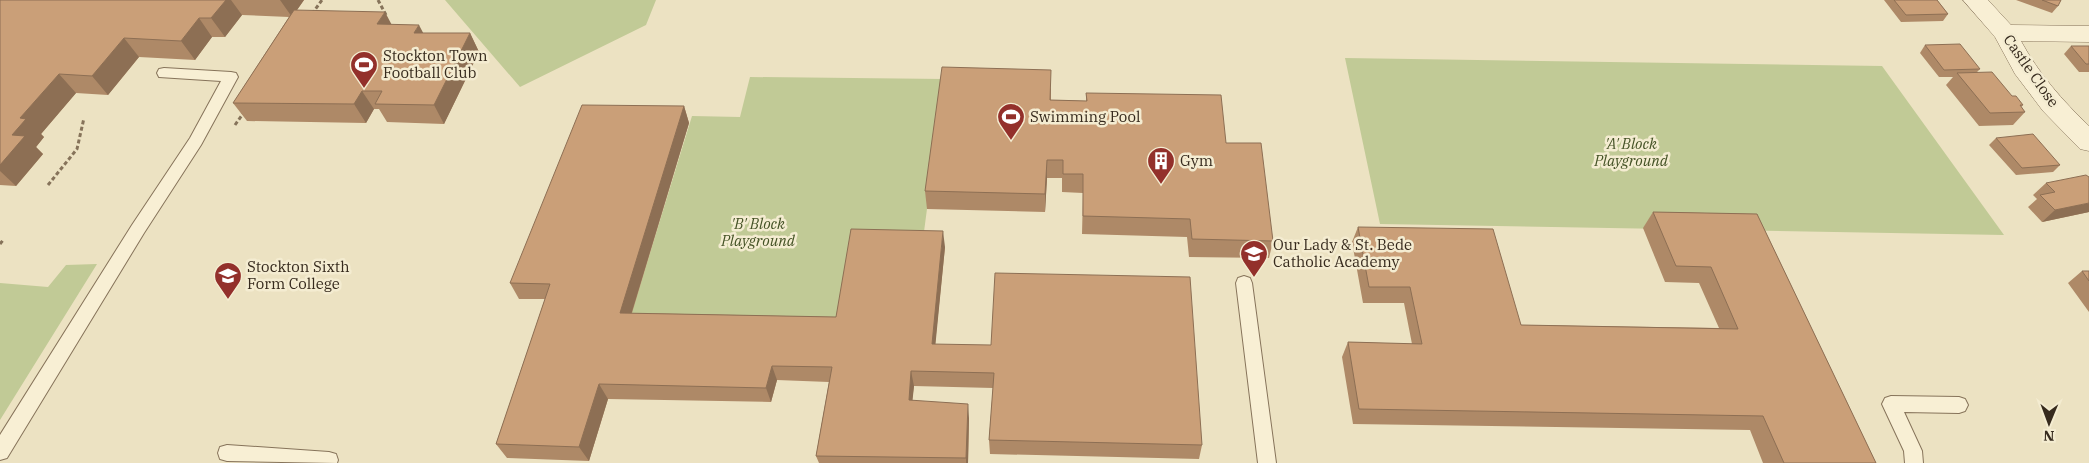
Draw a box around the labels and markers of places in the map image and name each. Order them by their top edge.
place label: Stockton Town Football Club [383,46,488,82]
sports icon: Stockton Town Football Club [349,50,379,89]
sports icon: Swimming Pool [996,102,1026,141]
place label: Swimming Pool [1030,107,1140,126]
building icon: Gym [1146,146,1176,185]
place label: Gym [1180,151,1213,170]
place label: Our Lady & St. Bede Catholic Academy [1273,235,1412,271]
school or university icon: Our Lady & St. Bede Catholic Academy [1239,239,1269,278]
place label: Stockton Sixth Form College [247,257,350,293]
school or university icon: Stockton Sixth Form College [213,261,243,300]

